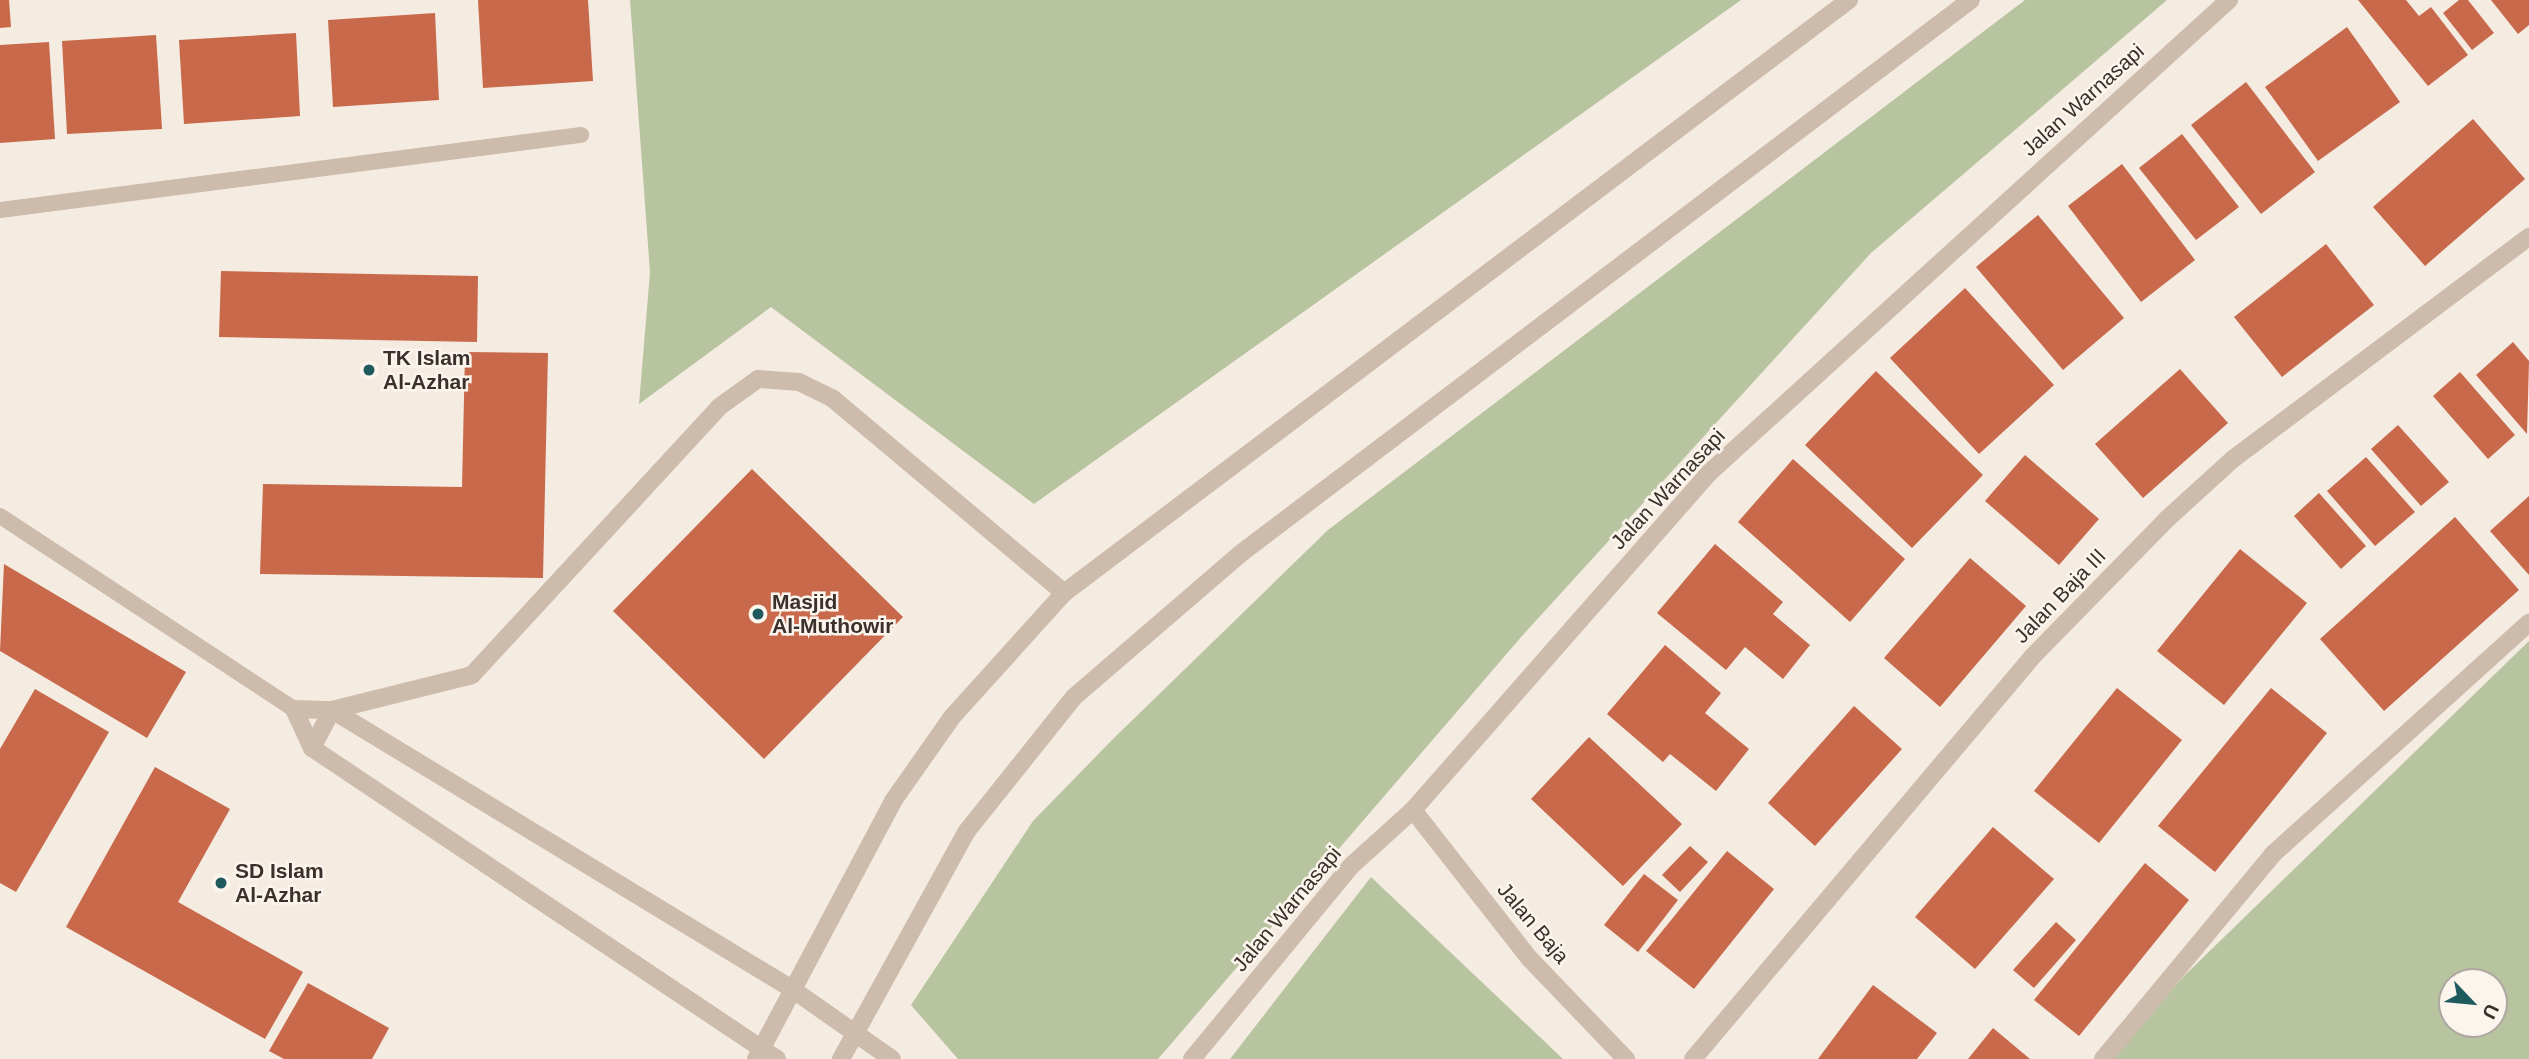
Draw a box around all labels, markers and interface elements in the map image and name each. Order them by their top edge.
street label: Jalan Warnasapi [2017,39,2149,161]
place label: TK Islam Al-Azhar [383,345,471,395]
marker: TK Islam Al-Azhar [361,362,377,378]
street label: Jalan Warnasapi [1606,423,1730,555]
street label: Jalan Baja III [2009,544,2111,648]
place label: Masjid Al-Muthowir [772,589,893,639]
marker: Masjid Al-Muthowir [750,606,766,622]
street label: Jalan Warnasapi [1227,841,1347,977]
place label: SD Islam Al-Azhar [235,858,324,908]
marker: SD Islam Al-Azhar [213,875,229,891]
street label: Jalan Baja [1492,877,1574,969]
north arrow [2438,968,2508,1038]
text: U [2478,1001,2503,1022]

